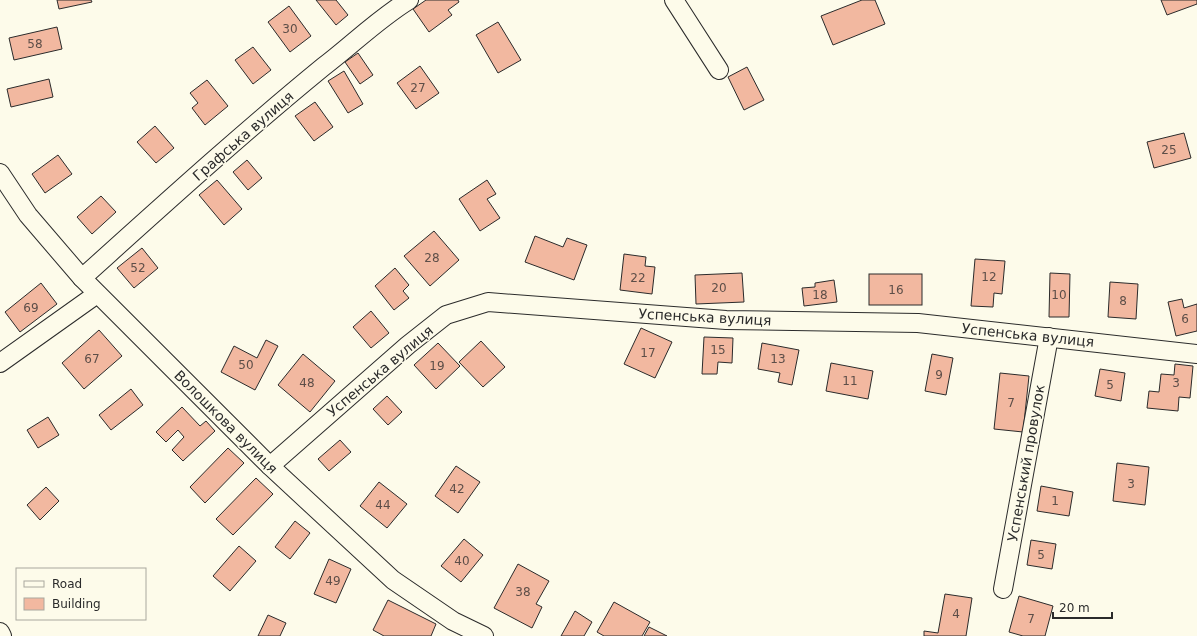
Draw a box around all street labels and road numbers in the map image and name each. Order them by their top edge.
street label: Графська вулиця [189,88,297,184]
street label: Успенська вулиця [638,306,772,328]
street label: Успенська вулиця [961,320,1095,350]
street label: Успенська вулиця [324,322,436,420]
street label: Волошкова вулиця [171,367,281,477]
street label: Успенський провулок [1004,383,1048,543]

